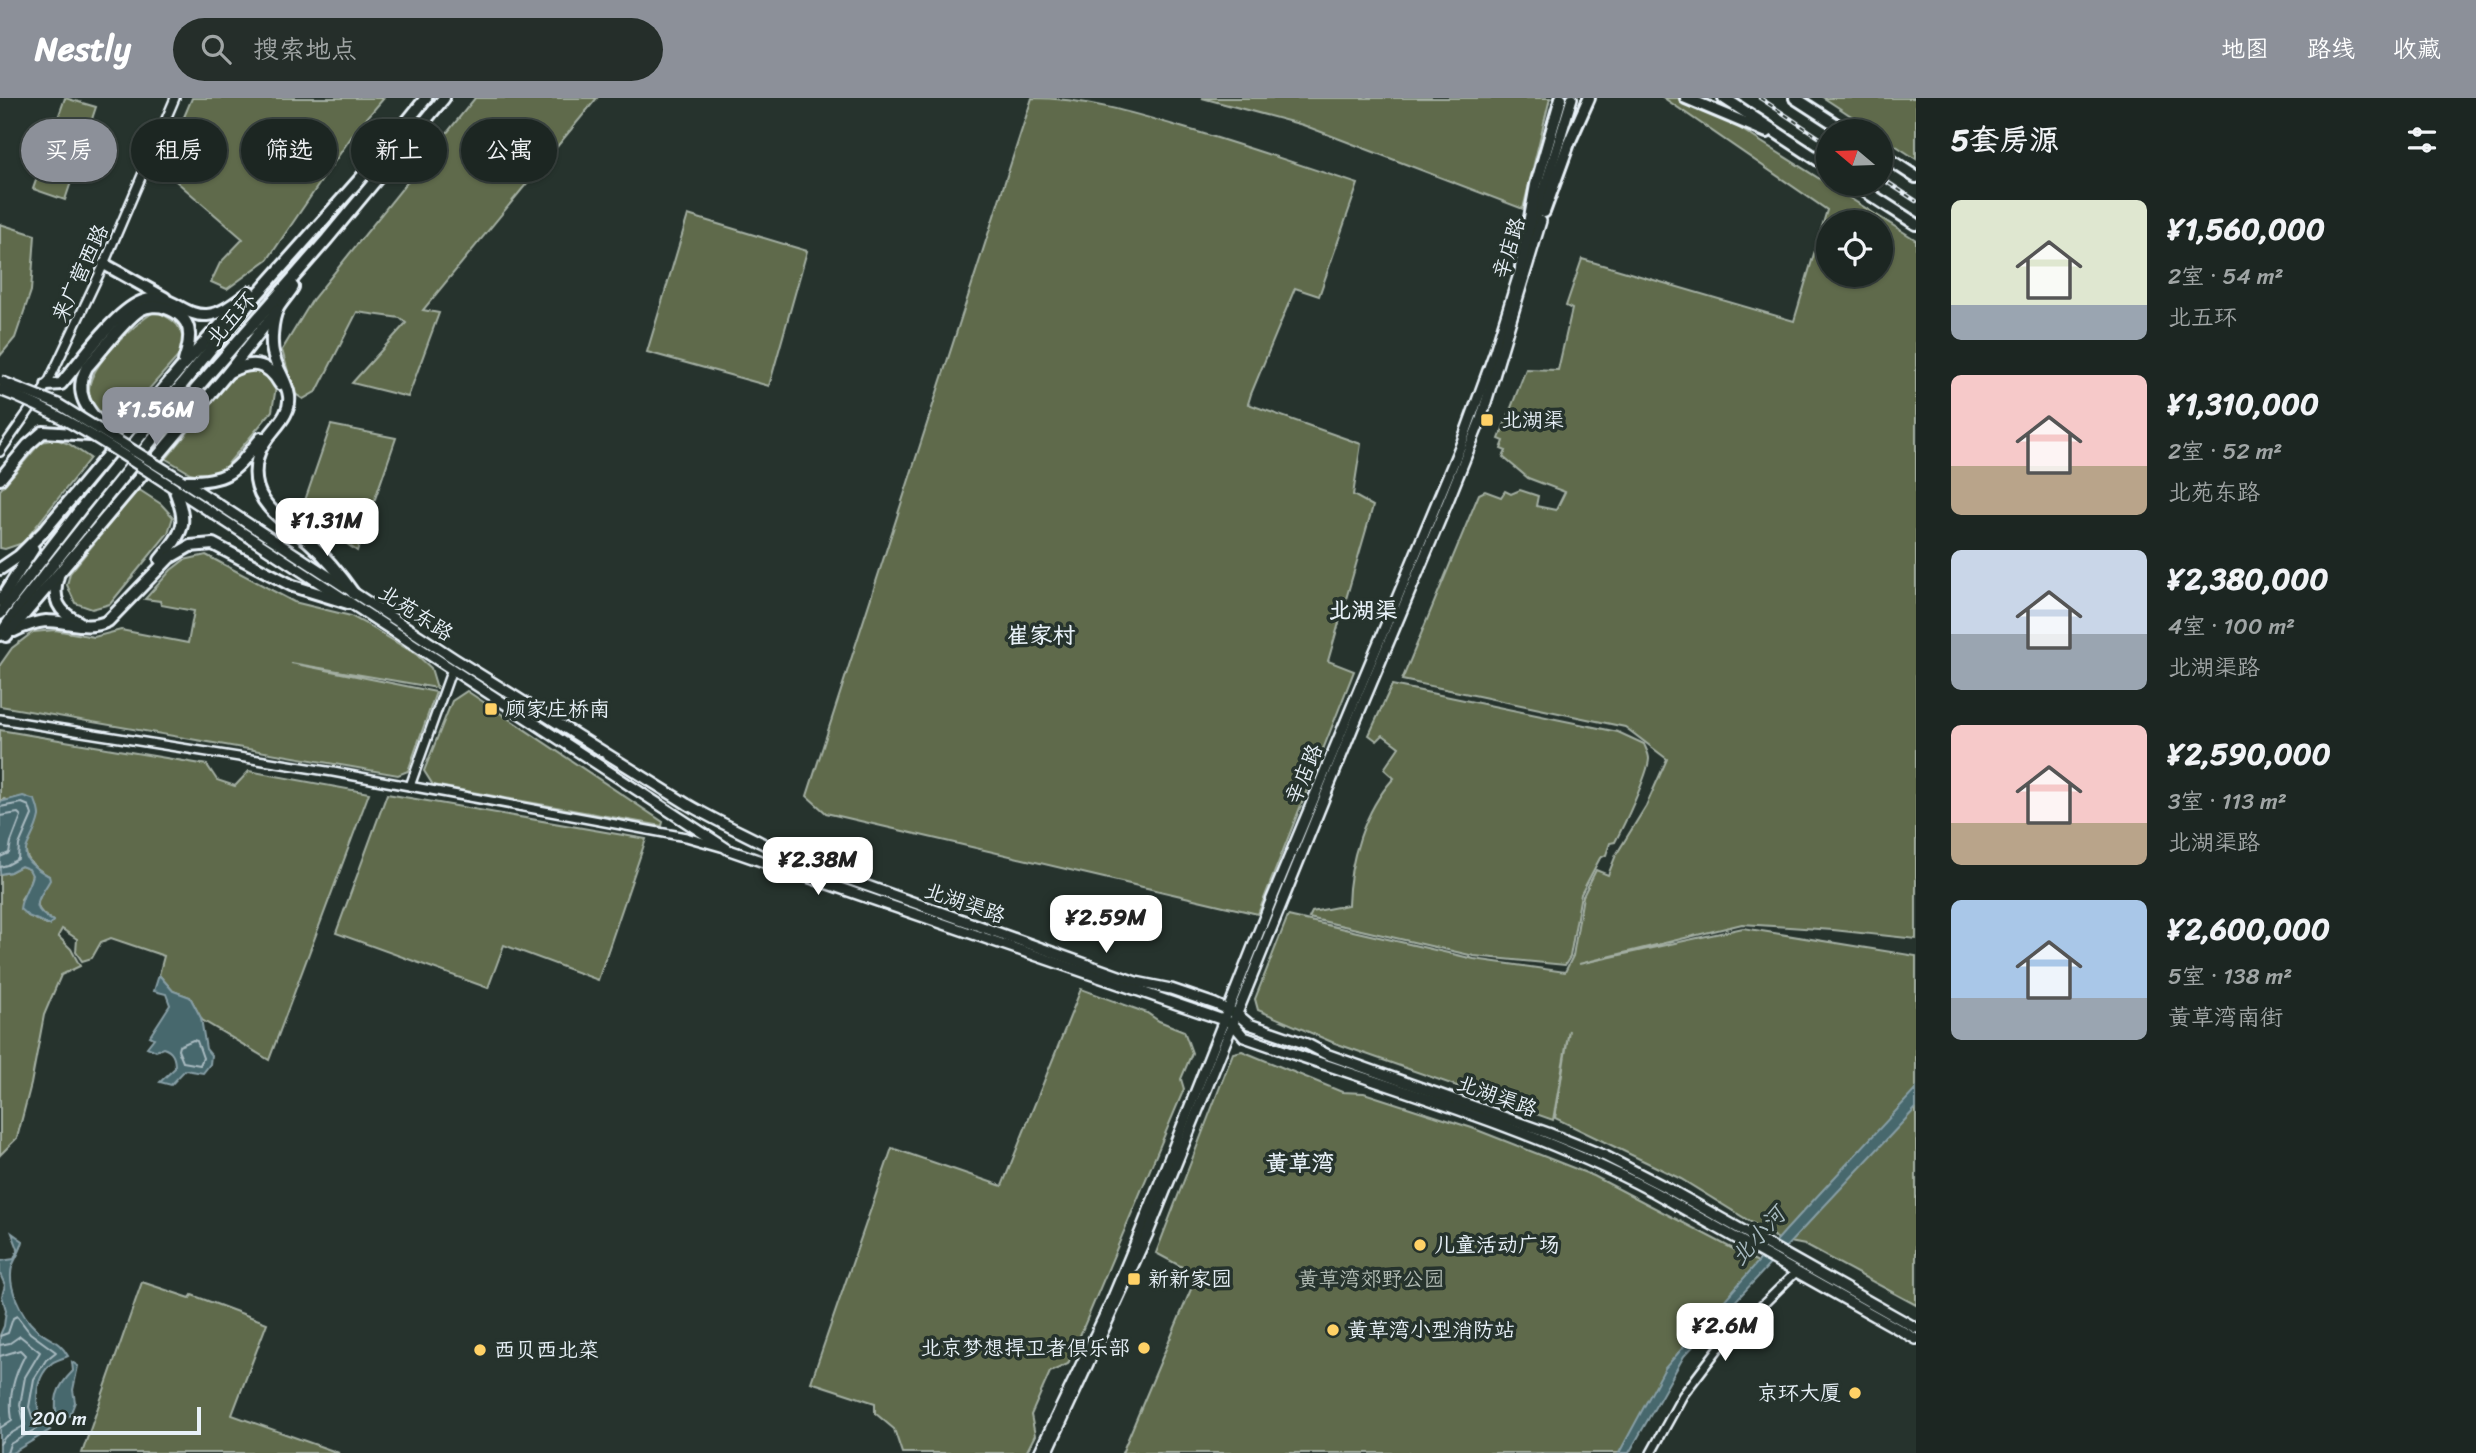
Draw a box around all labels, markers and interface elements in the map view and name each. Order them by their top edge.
search box [173,18,663,81]
text: Nestly [35,20,131,78]
text: 搜索地点 [253,26,357,72]
text: 地图 [2221,28,2269,70]
text: 路线 [2307,28,2355,70]
text: 收藏 [2393,28,2441,70]
icon: search [197,30,235,68]
text: 5套房源 [1951,113,2059,167]
chip: 买房 [21,119,117,182]
chip: 租房 [131,119,227,182]
chip: 筛选 [241,119,337,182]
chip: 新上 [351,119,447,182]
chip: 公寓 [461,119,557,182]
north arrow [1816,119,1894,196]
map controls [1816,119,1893,287]
icon: filters [2403,121,2441,159]
text: ¥1,560,000 [2168,202,2325,256]
button: locate [1816,210,1893,287]
street label: 辛店路 [1482,212,1536,284]
street label: 来广营西路 [41,217,119,329]
icon: home [2007,228,2091,312]
text: 2室 · 54 m² [2168,256,2284,297]
street label: 北五环 [196,283,266,355]
text: 北五环 [2168,297,2237,338]
text: ¥1,310,000 [2168,377,2319,431]
pin: ¥1.56M [99,388,213,447]
text: ¥1.56M [118,389,194,430]
place label: 北湖渠 [1501,401,1564,439]
icon: home [2007,403,2091,487]
marker: 北湖渠 [1479,412,1495,428]
text: 2室 · 52 m² [2168,431,2282,472]
text: 北苑东路 [2168,472,2260,513]
pin: ¥1.31M [270,498,384,558]
text: ¥1.31M [292,500,362,541]
text: ¥2,380,000 [2168,552,2329,606]
street label: 北苑东路 [370,574,462,652]
icon: home [2007,578,2091,662]
district label: 北湖渠 [1329,590,1398,631]
text: 4室 · 100 m² [2168,606,2295,647]
district label: 崔家村 [1007,615,1076,656]
text: 北湖渠路 [2168,647,2260,688]
place label: 顾家庄桥南 [505,690,610,728]
marker: 顾家庄桥南 [483,701,499,717]
text: ¥2,590,000 [2168,727,2331,781]
street label: 辛店路 [1274,738,1334,810]
icon: home [2007,753,2091,837]
text: 3室 · 113 m² [2168,781,2287,822]
text: 北湖渠路 [2168,822,2260,863]
pin: ¥2.38M [761,838,875,897]
text: ¥2.38M [779,839,857,880]
street label: 北湖渠路 [919,871,1011,935]
pin: ¥2.59M [1049,896,1163,955]
text: ¥2.59M [1066,897,1146,938]
text: ¥2,600,000 [2168,902,2330,956]
icon: home [2007,928,2091,1012]
text: 5室 · 138 m² [2168,956,2292,997]
text: 黄草湾南街 [2168,997,2283,1038]
street label: 北湖渠路 [1451,1064,1543,1128]
district label: 黄草湾 [1266,1143,1335,1184]
water label: 北小河 [1720,1194,1799,1275]
place label: 儿童活动广场 [1434,1226,1560,1264]
marker: 儿童活动广场 [1412,1237,1428,1253]
place label: 新新家园 [1148,1260,1232,1298]
park label: 黄草湾郊野公园 [1298,1260,1445,1298]
marker: 新新家园 [1126,1271,1142,1287]
pin: ¥2.6M [1676,1304,1774,1363]
text: ¥2.6M [1693,1305,1757,1346]
place label: 黄草湾小型消防站 [1347,1311,1515,1349]
marker: 黄草湾小型消防站 [1325,1322,1341,1338]
place label: 北京梦想捍卫者俱乐部 [920,1329,1130,1367]
place label: 西贝西北菜 [494,1331,599,1369]
marker: 北京梦想捍卫者俱乐部 [1136,1340,1152,1356]
marker: 西贝西北菜 [472,1342,488,1358]
place label: 京环大厦 [1757,1374,1841,1412]
marker: 京环大厦 [1847,1385,1863,1401]
text: 200 m [32,1402,87,1435]
scale bar [21,1404,201,1436]

